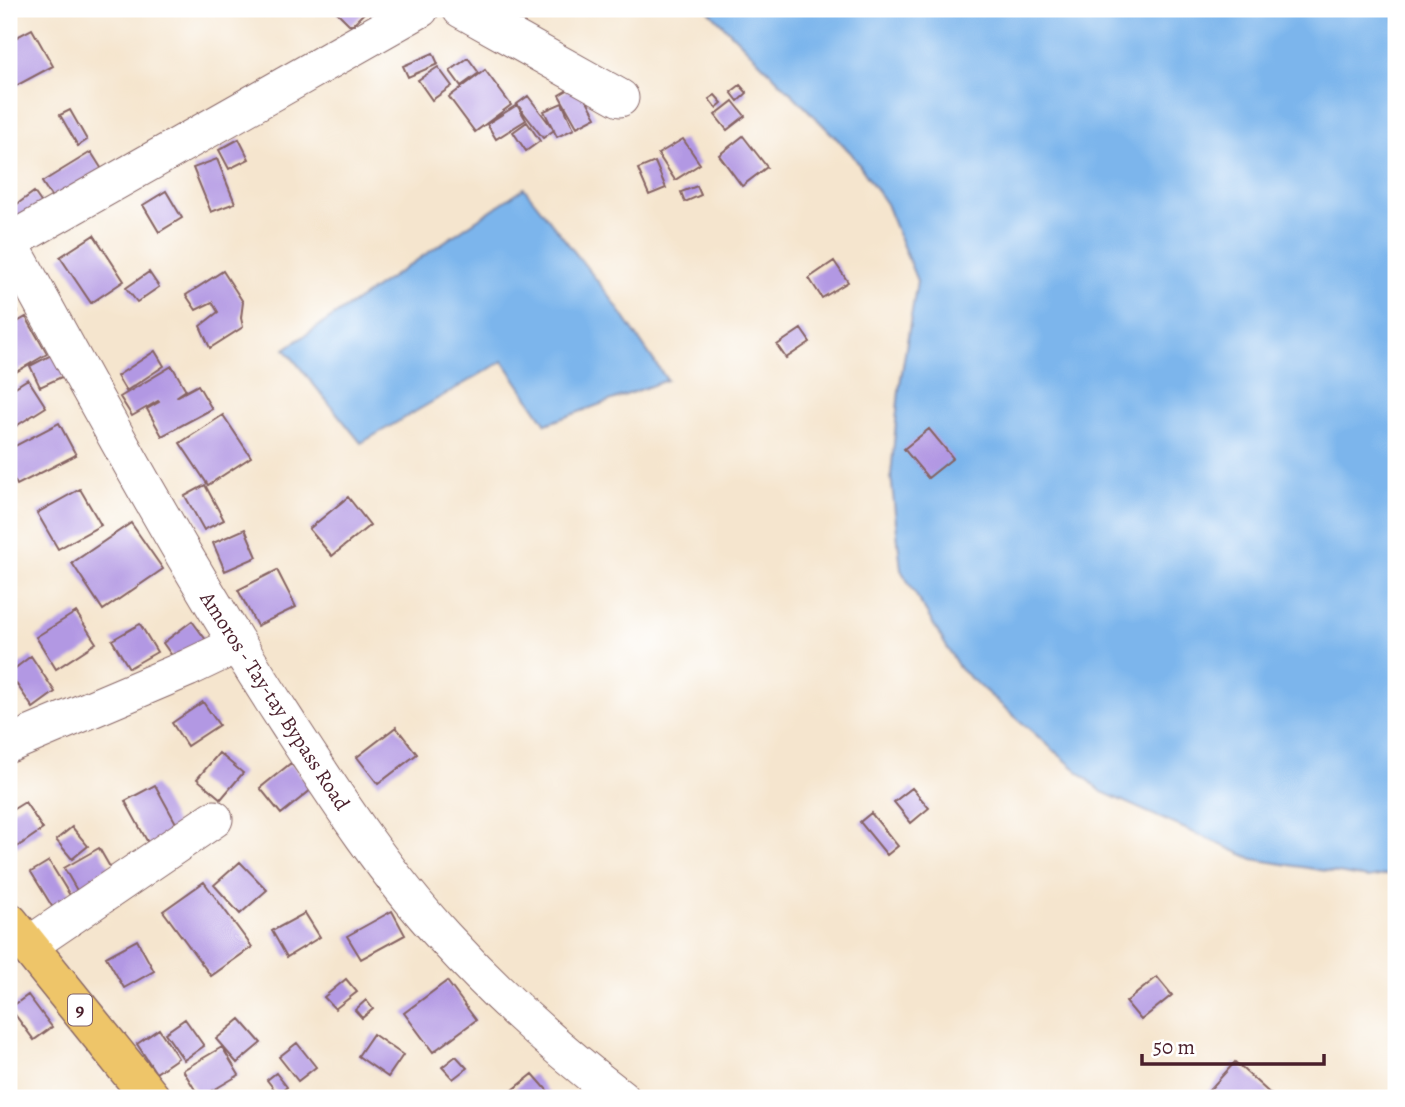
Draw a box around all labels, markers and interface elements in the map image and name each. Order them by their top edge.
street label: Amoros - Tay-tay Bypass Road [193,585,357,816]
road number: 9 [68,994,92,1026]
scale bar [1142,1023,1324,1067]
text: 50 m [1153,1033,1195,1061]

